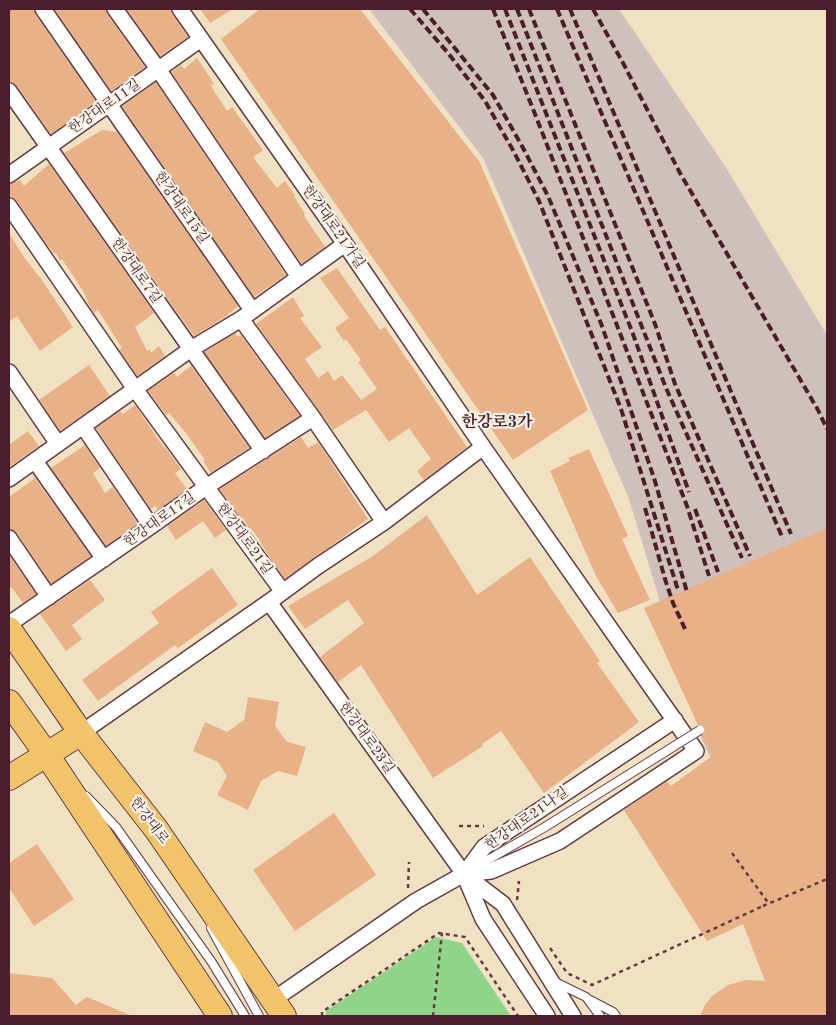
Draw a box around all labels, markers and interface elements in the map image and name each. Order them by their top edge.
street label: 한강대로11길 [66,76,144,138]
street label: 한강대로15길 [150,169,212,247]
street label: 한강대로21가길 [298,182,368,272]
street label: 한강대로7길 [107,235,165,307]
district label: 한강로3가 [461,413,533,433]
street label: 한강대로17길 [121,489,199,551]
street label: 한강대로21길 [213,500,275,578]
street label: 한강대로23길 [335,699,397,777]
street label: 한강대로21나길 [482,784,572,854]
street label: 한강대로 [126,794,172,848]

